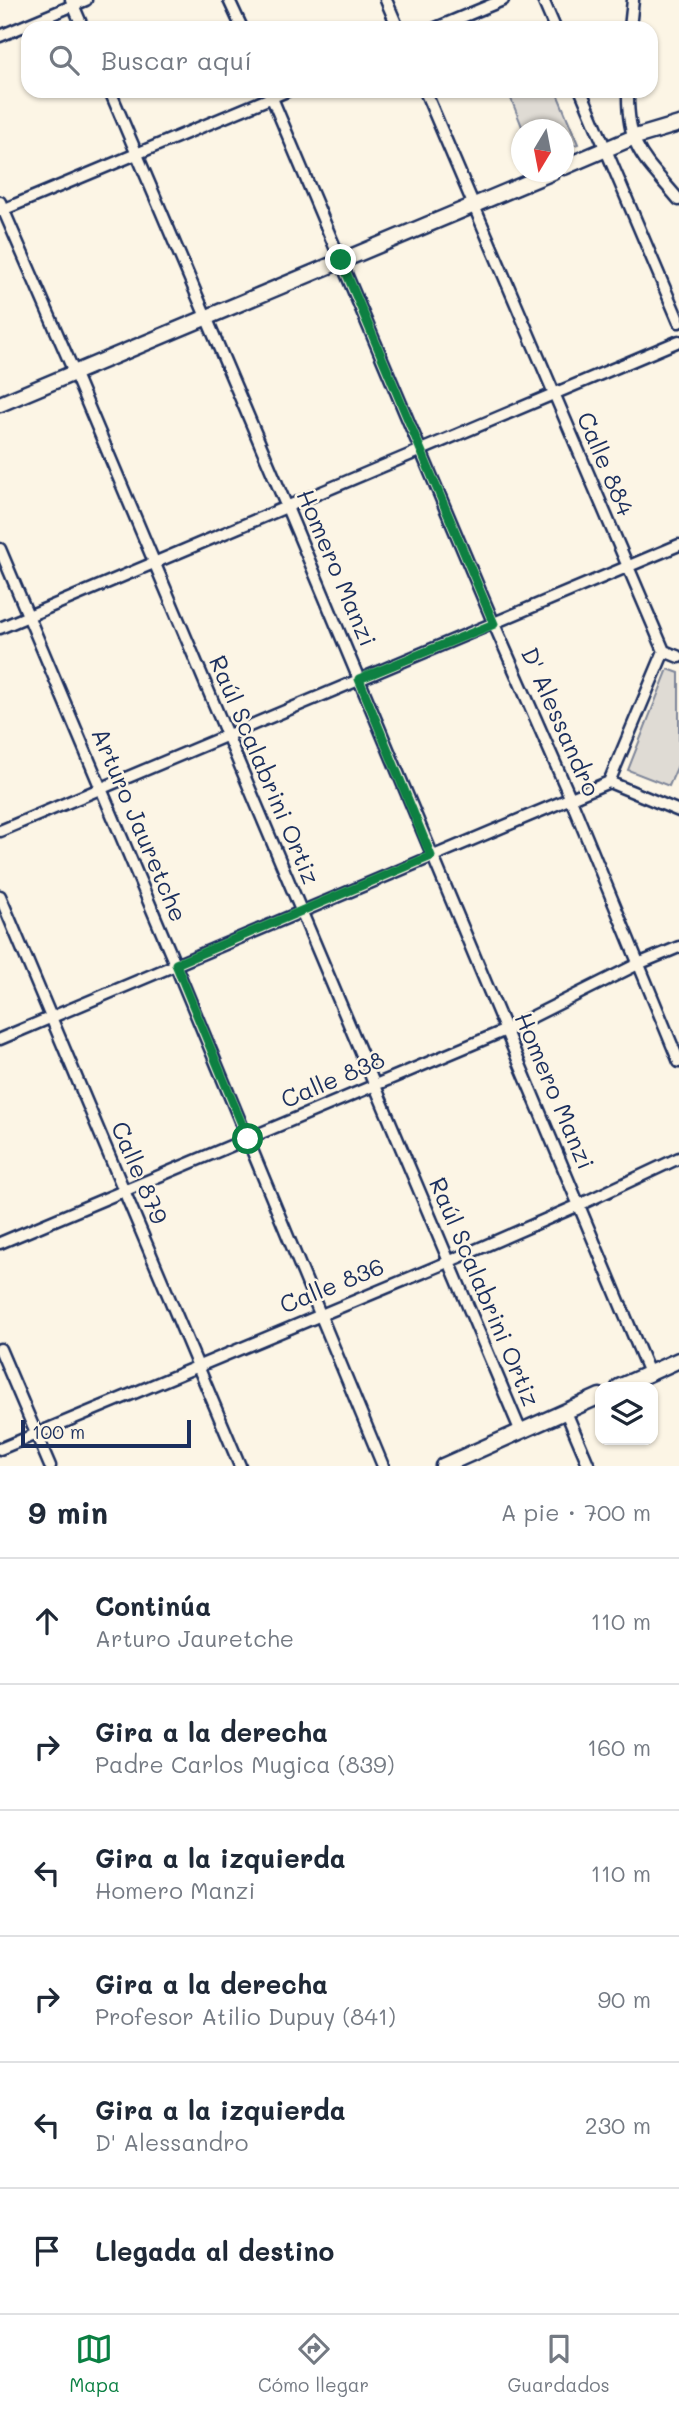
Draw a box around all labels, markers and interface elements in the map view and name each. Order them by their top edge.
search box [21,21,658,98]
icon: search [45,41,83,79]
text: Buscar aquí [101,43,252,77]
north arrow [511,119,574,182]
route end [325,244,356,275]
street label: Calle 884 [571,407,642,520]
street label: Homero Manzi [290,484,384,650]
street label: D' Alessandro [515,642,608,801]
street label: Raúl Scalabrini Ortiz [203,650,328,889]
street label: Arturo Jauretche [86,723,195,926]
street label: Homero Manzi [508,1007,602,1173]
street label: Calle 838 [276,1043,389,1114]
street label: Calle 879 [105,1116,176,1229]
route start [232,1123,263,1154]
street label: Raúl Scalabrini Ortiz [423,1172,548,1411]
street label: Calle 836 [275,1250,388,1320]
map controls [595,1382,658,1445]
button: layers [595,1382,658,1445]
scale bar [21,1417,191,1449]
text: 100 m [32,1419,85,1444]
text: 9 min [28,1492,108,1532]
text: A pie · 700 m [501,1497,651,1527]
text: Continúa [95,1589,211,1623]
icon: ahead [28,1602,66,1640]
text: 110 m [591,1606,651,1636]
text: Arturo Jauretche [95,1623,294,1653]
text: Gira a la derecha [95,1715,328,1749]
icon: right [28,1728,66,1766]
text: 160 m [587,1732,651,1762]
text: Padre Carlos Mugica (839) [95,1749,394,1779]
text: Gira a la izquierda [95,1841,346,1875]
icon: left [28,1854,66,1892]
text: 110 m [591,1858,651,1888]
text: Homero Manzi [95,1875,255,1905]
text: Gira a la derecha [95,1967,328,2001]
icon: right [28,1980,66,2018]
text: 90 m [598,1984,651,2014]
text: Profesor Atilio Dupuy (841) [95,2001,396,2031]
text: Gira a la izquierda [95,2093,346,2127]
icon: left [28,2106,66,2144]
text: 230 m [585,2110,651,2140]
text: D' Alessandro [95,2127,248,2157]
icon: arrive [28,2232,66,2270]
text: Llegada al destino [95,2234,334,2268]
tab: Mapa [69,2330,120,2397]
tab: Cómo llegar [258,2330,369,2397]
tab: Guardados [508,2330,610,2397]

